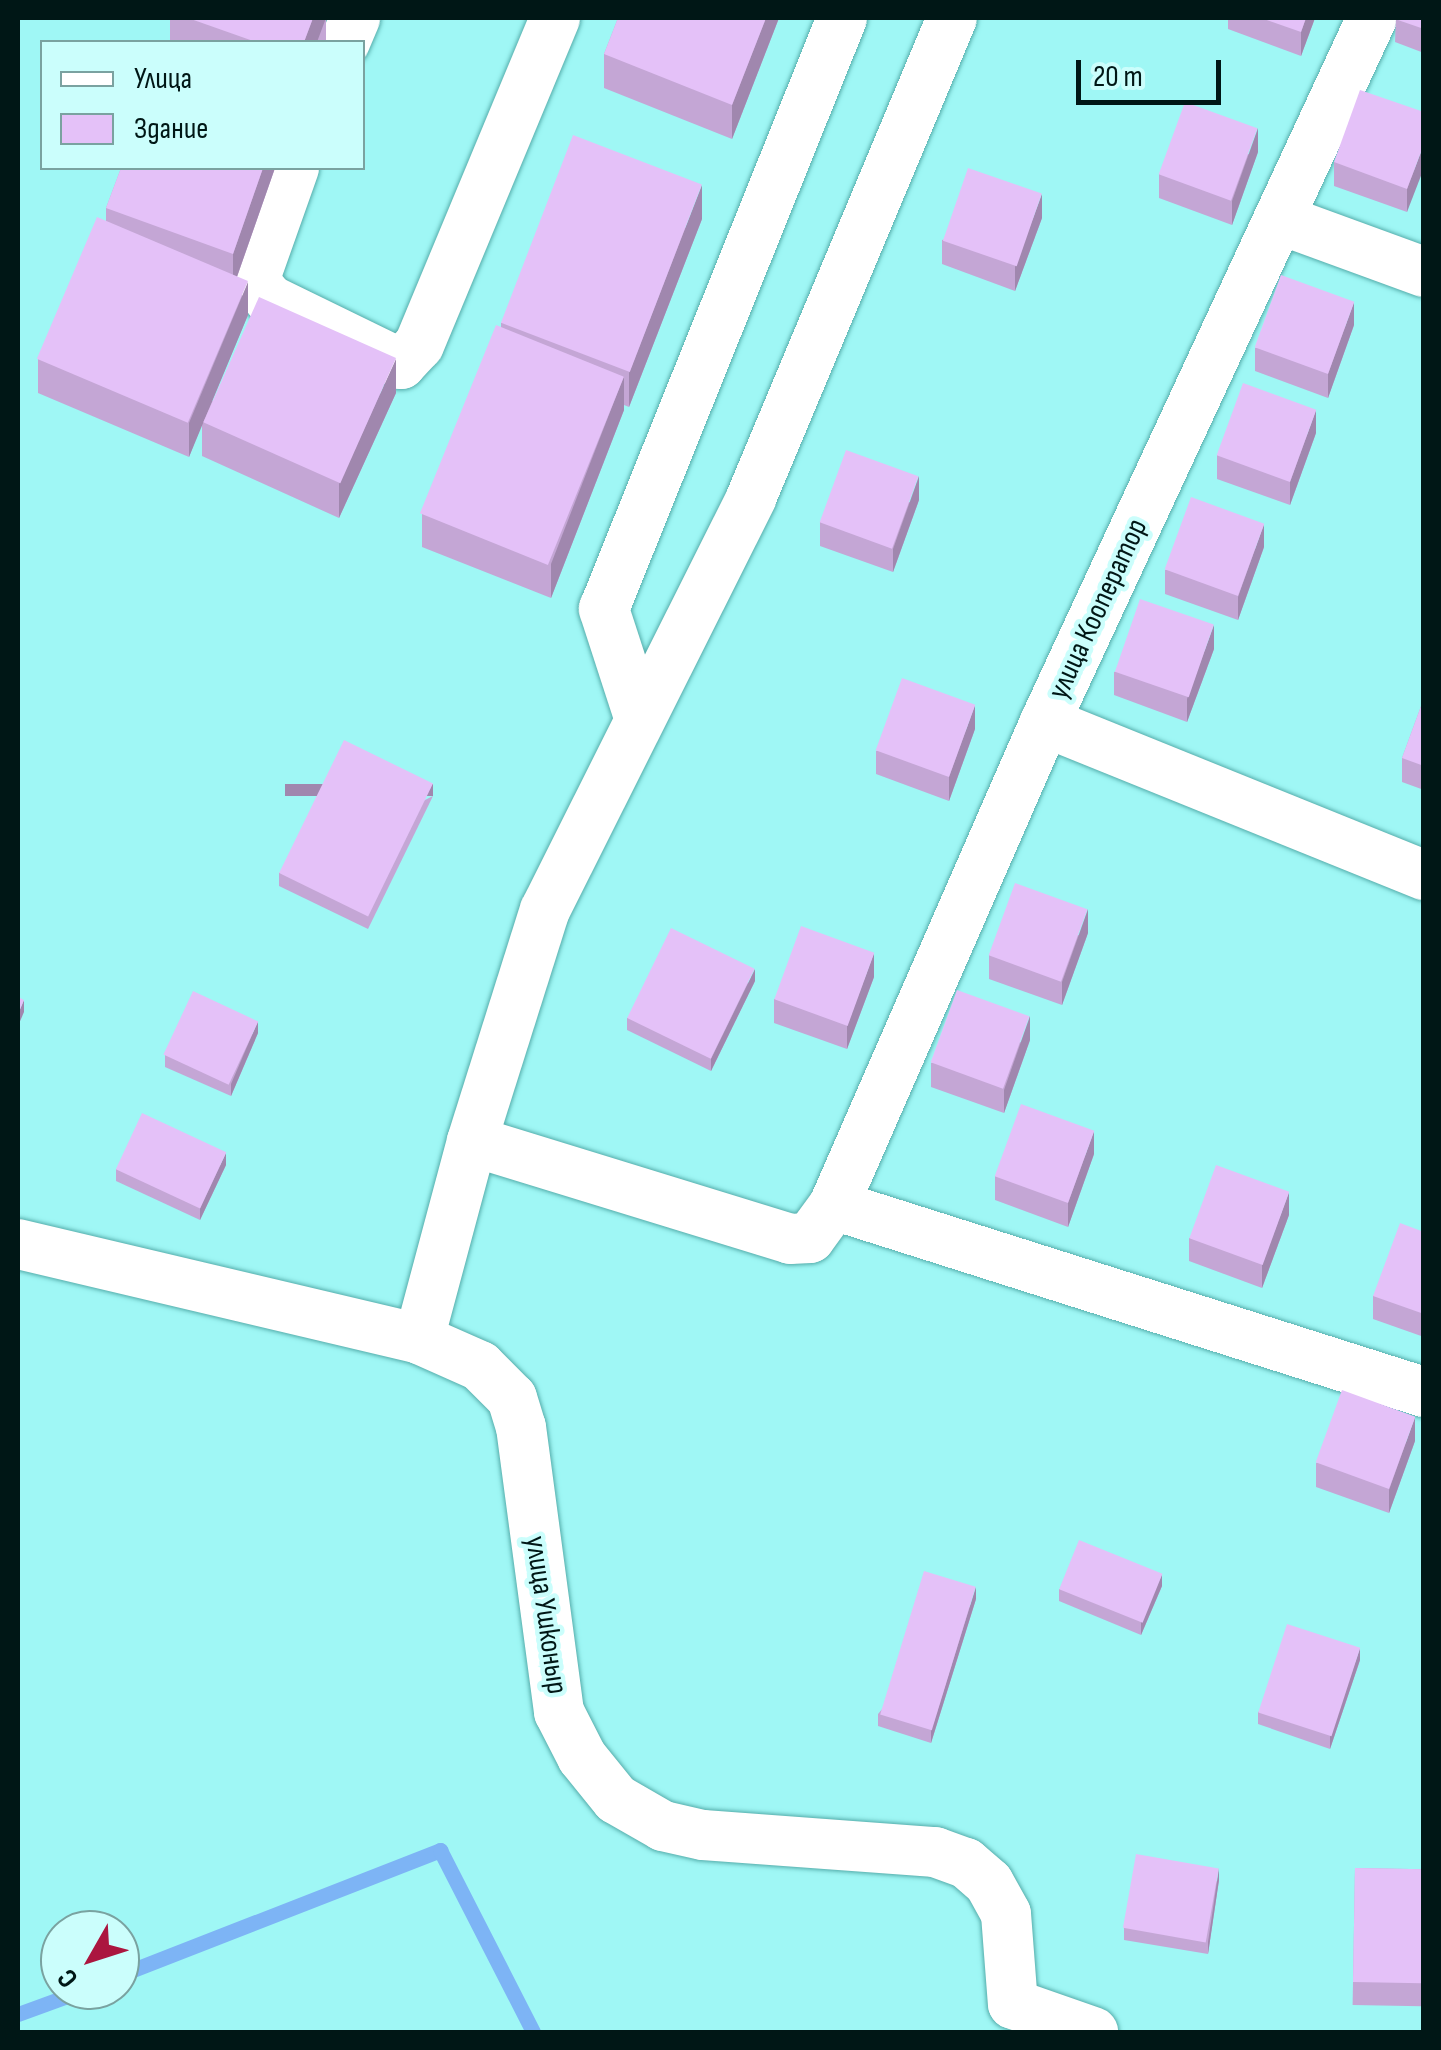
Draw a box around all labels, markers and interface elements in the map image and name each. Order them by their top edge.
legend [40,40,365,170]
scale bar [1081,40,1226,102]
text: 20 m [1093,59,1143,95]
text: Улица [134,61,192,97]
text: Здание [134,111,208,147]
street label: улица Кооператор [1041,513,1155,705]
street label: улица Ушконыр [517,1534,575,1696]
north arrow [40,1910,140,2010]
text: С [51,1962,85,1994]

